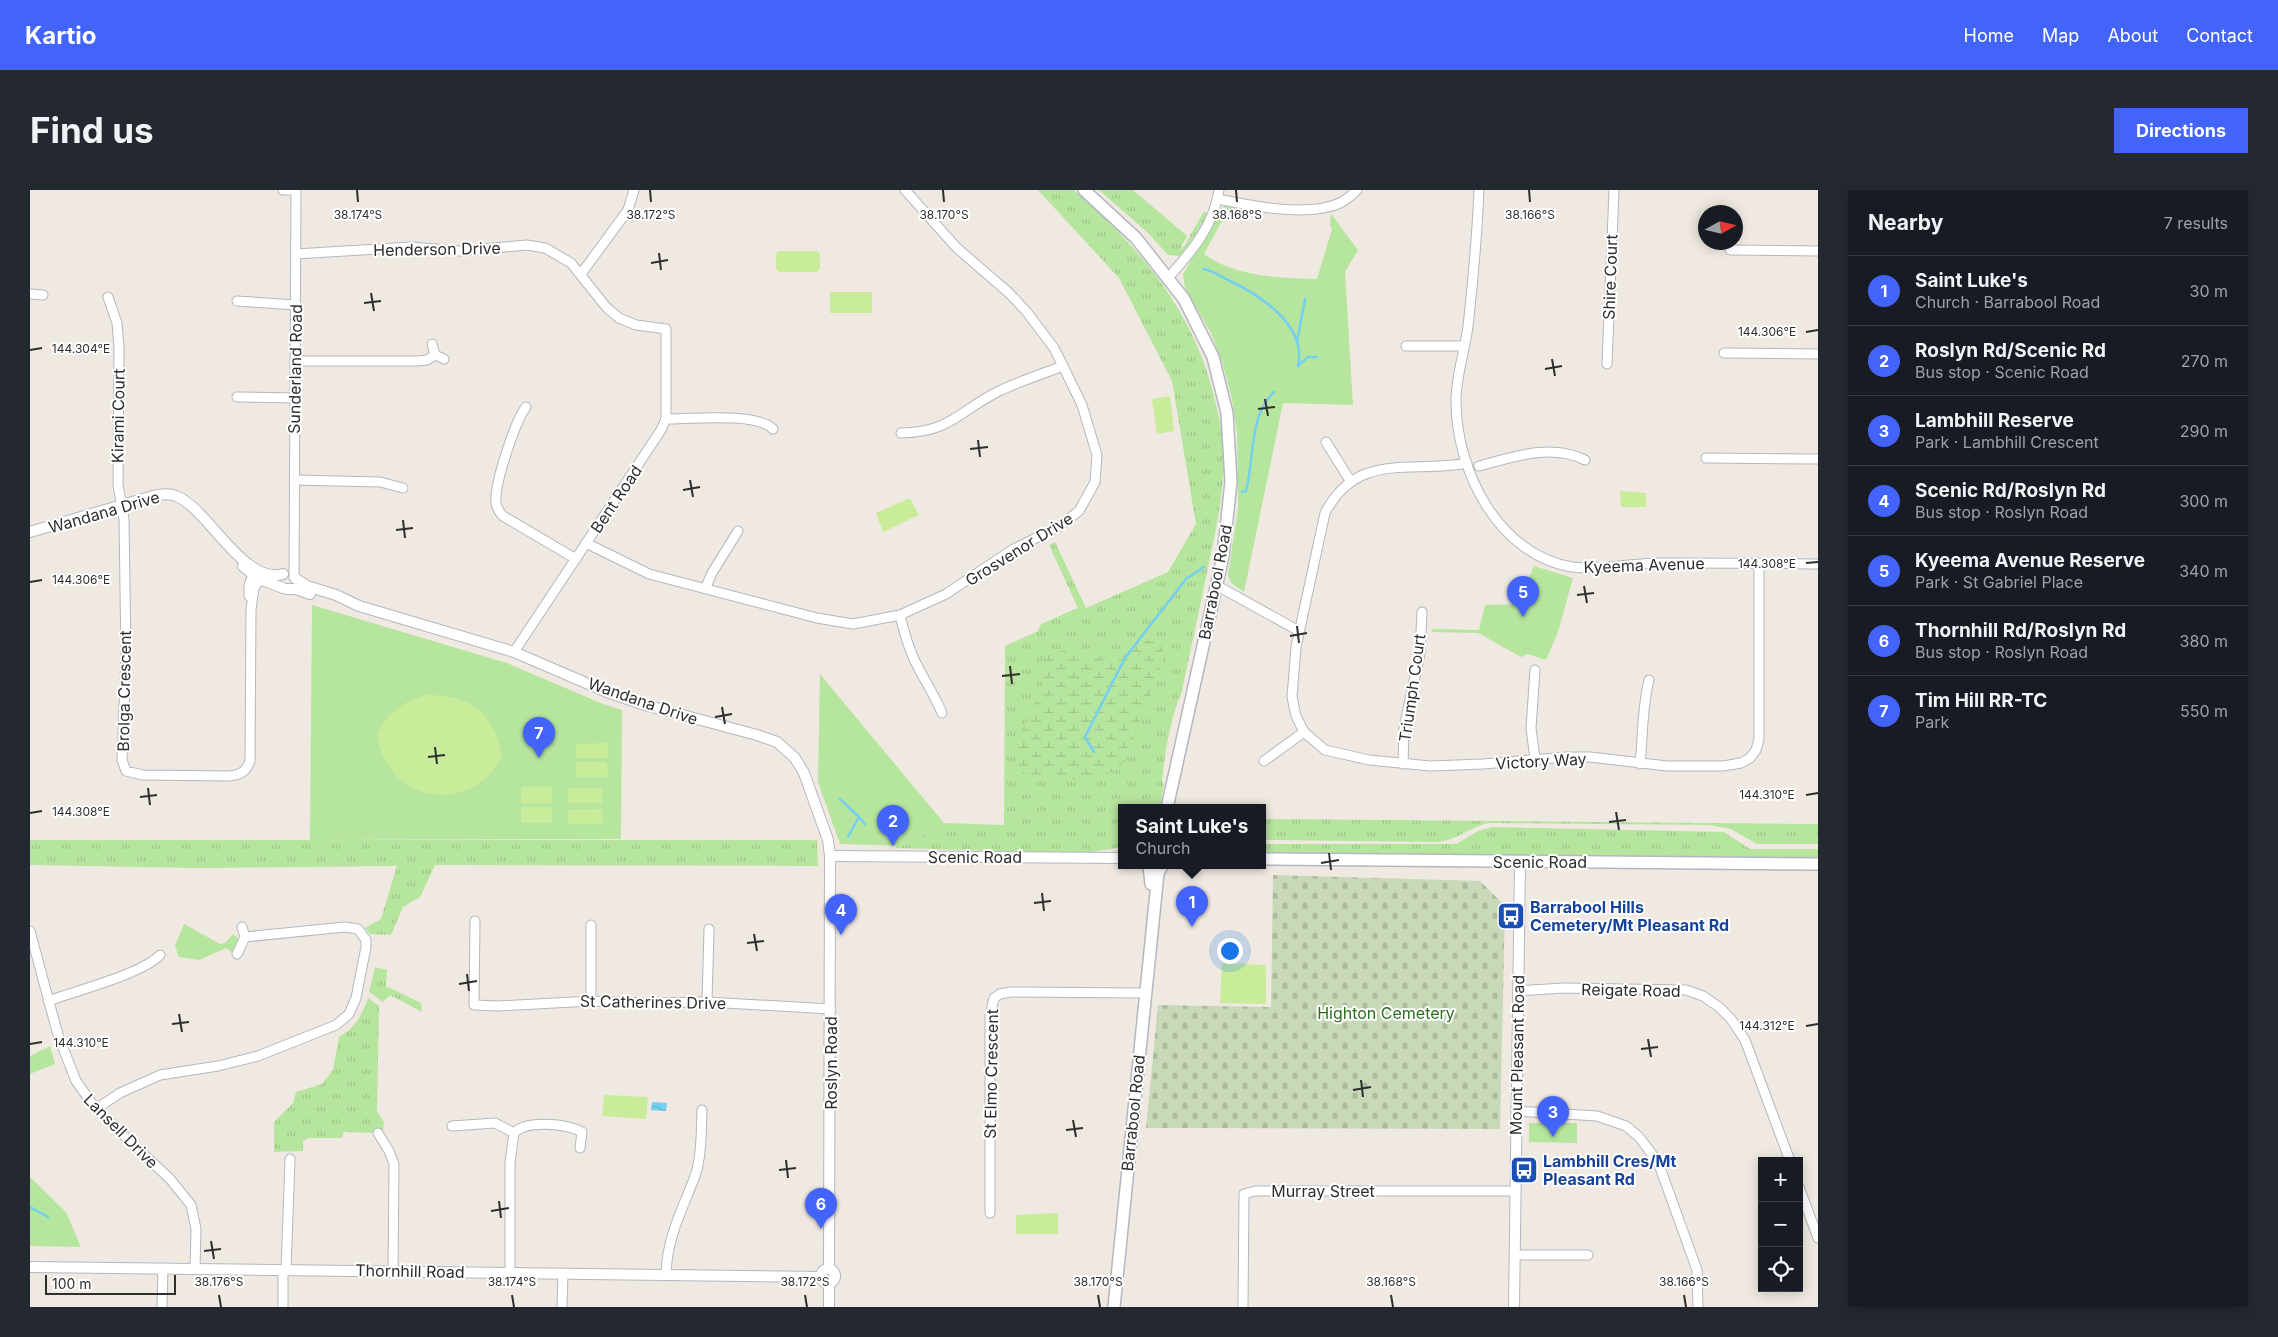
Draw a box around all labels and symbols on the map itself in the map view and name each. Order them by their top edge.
north arrow [1698,205,1743,250]
text: 38.174°S [334,207,383,222]
text: 38.172°S [626,207,676,222]
text: 38.170°S [919,207,969,222]
text: 38.168°S [1212,207,1262,222]
text: 38.166°S [1505,207,1555,222]
street label: Shire Court [1599,234,1621,320]
street label: Henderson Drive [373,238,501,260]
street label: Sunderland Road [284,304,306,434]
text: 144.306°E [1738,324,1796,339]
text: 144.304°E [52,341,110,356]
street label: Kirami Court [107,369,129,463]
street label: Bent Road [586,461,646,537]
street label: Wandana Drive [46,487,162,537]
street label: Grosvenor Drive [962,508,1076,590]
street label: Barrabool Road [1194,523,1236,641]
street label: Kyeema Avenue [1583,553,1705,577]
text: 144.308°E [1738,556,1796,571]
text: 144.306°E [52,572,110,587]
pin: 5 [1507,576,1539,617]
street label: Brolga Crescent [113,630,135,752]
street label: Triumph Court [1395,633,1429,743]
street label: Wandana Drive [585,673,701,729]
pin: 7 [523,717,555,758]
street label: Victory Way [1495,749,1587,773]
text: 144.310°E [1739,787,1795,802]
text: 144.308°E [52,804,110,819]
pin: 2 [877,805,909,846]
street label: Scenic Road [928,847,1022,867]
street label: Scenic Road [1493,852,1587,872]
pin: 1 [1176,886,1208,927]
pin: 4 [825,894,857,935]
place label: Barrabool Hills Cemetery/Mt Pleasant Rd [1530,897,1729,935]
bus stop icon: Barrabool Hills Cemetery/Mt Pleasant Rd [1496,901,1526,931]
your location [1217,938,1243,964]
street label: Mount Pleasant Road [1506,975,1528,1135]
street label: Reigate Road [1581,979,1681,1001]
street label: St Catherines Drive [580,991,726,1013]
park label: Highton Cemetery [1317,1003,1455,1023]
street label: St Elmo Crescent [980,1009,1002,1139]
street label: Roslyn Road [821,1016,841,1110]
text: 144.312°E [1739,1018,1795,1033]
text: 144.310°E [53,1035,109,1050]
street label: Barrabool Road [1117,1054,1149,1172]
street label: Lansell Drive [80,1090,162,1172]
pin: 3 [1537,1096,1569,1137]
place label: Lambhill Cres/Mt Pleasant Rd [1543,1151,1677,1189]
bus stop icon: Lambhill Cres/Mt Pleasant Rd [1509,1155,1539,1185]
street label: Murray Street [1271,1181,1375,1201]
pin: 6 [805,1188,837,1229]
street label: Thornhill Road [355,1260,465,1282]
scale bar [45,1272,176,1295]
text: 38.176°S [194,1274,244,1289]
text: 38.174°S [488,1274,537,1289]
text: 38.172°S [780,1274,830,1289]
text: 38.170°S [1073,1274,1123,1289]
text: 38.168°S [1366,1274,1416,1289]
text: 38.166°S [1659,1274,1709,1289]

